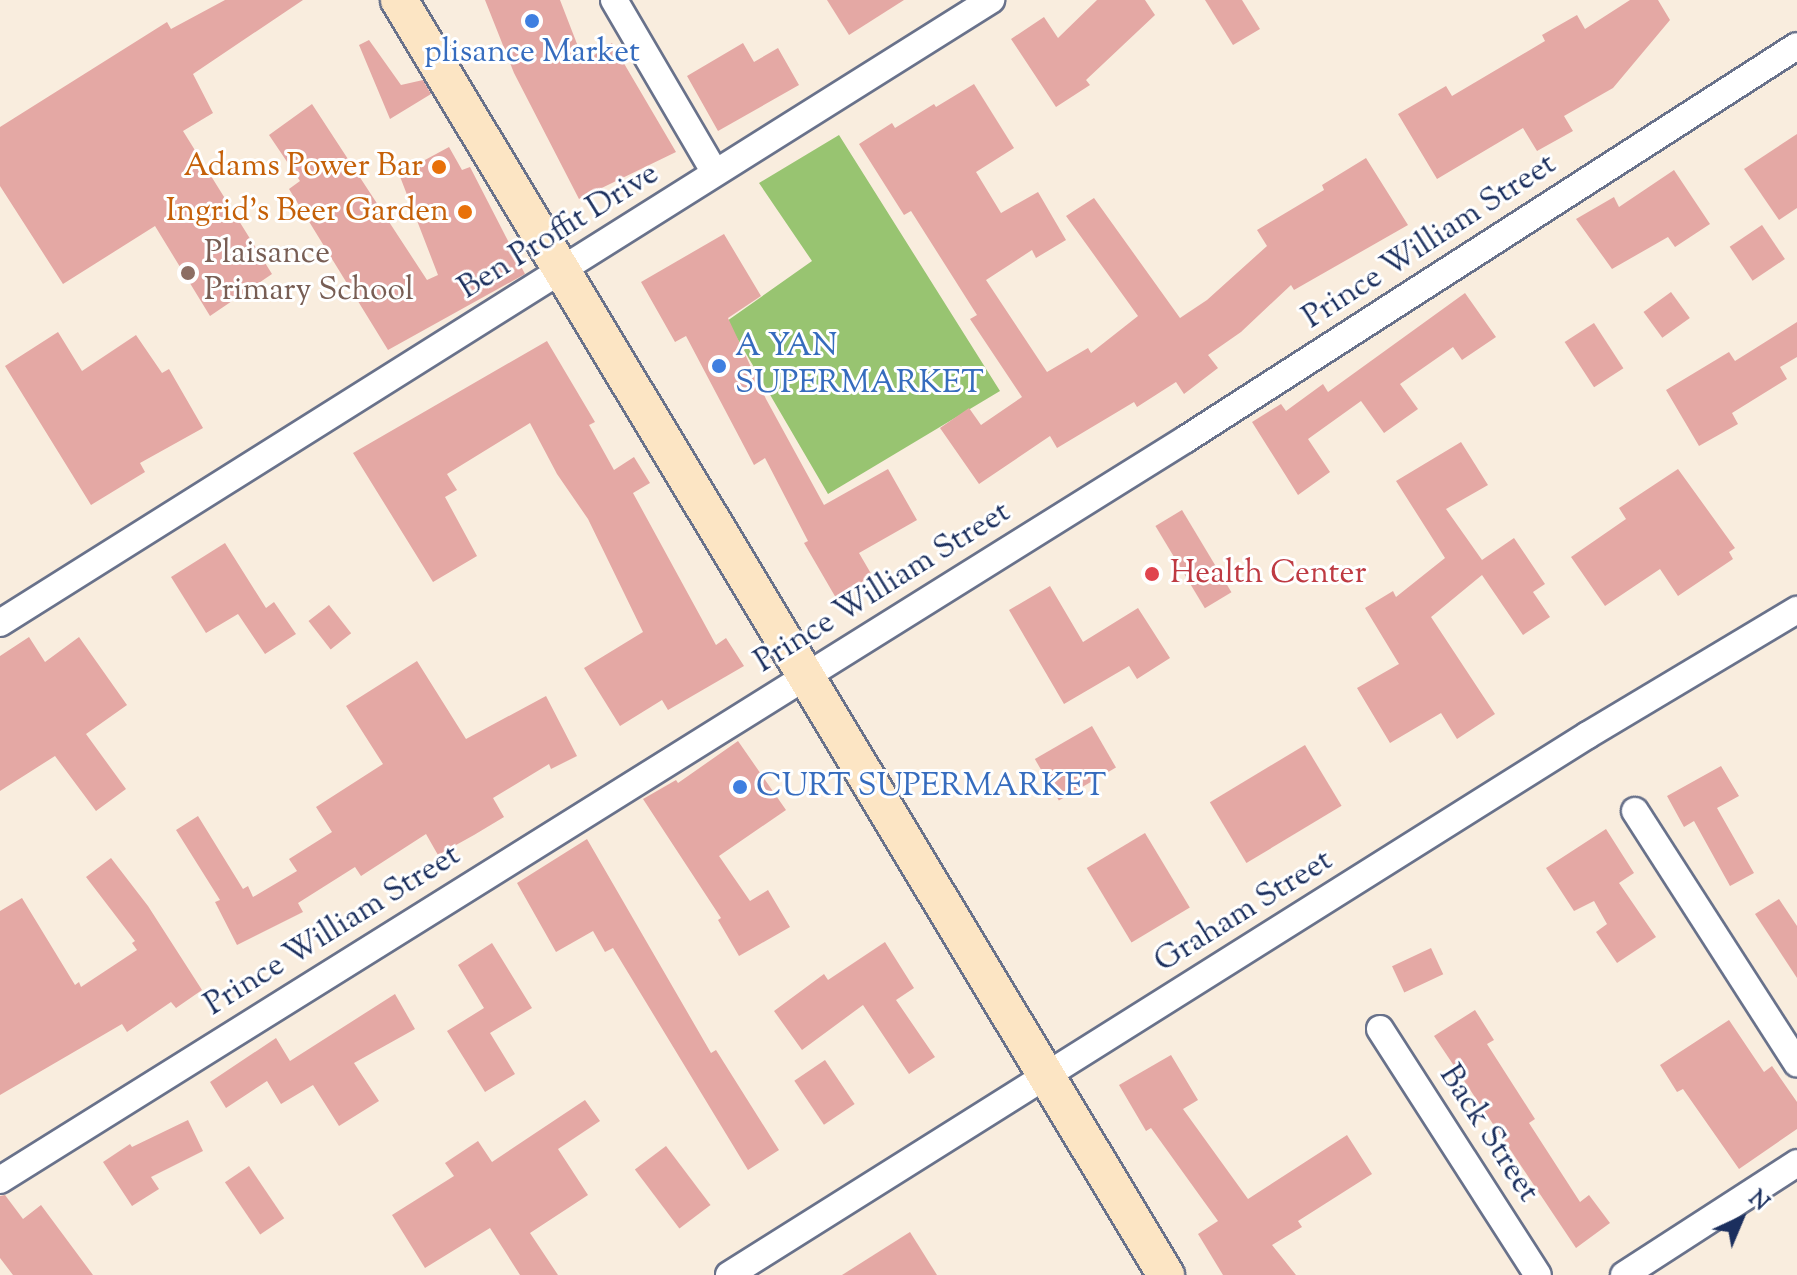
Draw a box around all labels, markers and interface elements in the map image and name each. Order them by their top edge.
marker: plisance Market [523,12,541,30]
place label: plisance Market [424,34,640,72]
street label: Prince William Street [1296,146,1564,338]
place label: Adams Power Bar [183,148,423,186]
street label: Ben Proffit Drive [452,155,666,309]
marker: Adams Power Bar [430,158,448,176]
place label: Ingrid's Beer Garden [166,193,449,231]
marker: Ingrid's Beer Garden [456,203,474,221]
place label: Plaisance Primary School [204,236,414,311]
marker: Plaisance Primary School [179,264,197,282]
place label: A YAN SUPERMARKET [735,329,984,404]
marker: A YAN SUPERMARKET [710,357,728,375]
street label: Prince William Street [748,494,1018,682]
place label: Health Center [1170,555,1366,593]
marker: Health Center [1141,563,1163,585]
place label: CURT SUPERMARKET [756,768,1106,806]
marker: CURT SUPERMARKET [731,778,749,796]
street label: Prince William Street [198,837,468,1025]
street label: Graham Street [1148,842,1340,982]
street label: Back Street [1430,1058,1546,1210]
north arrow [1701,1179,1781,1259]
text: N [1740,1184,1775,1219]

